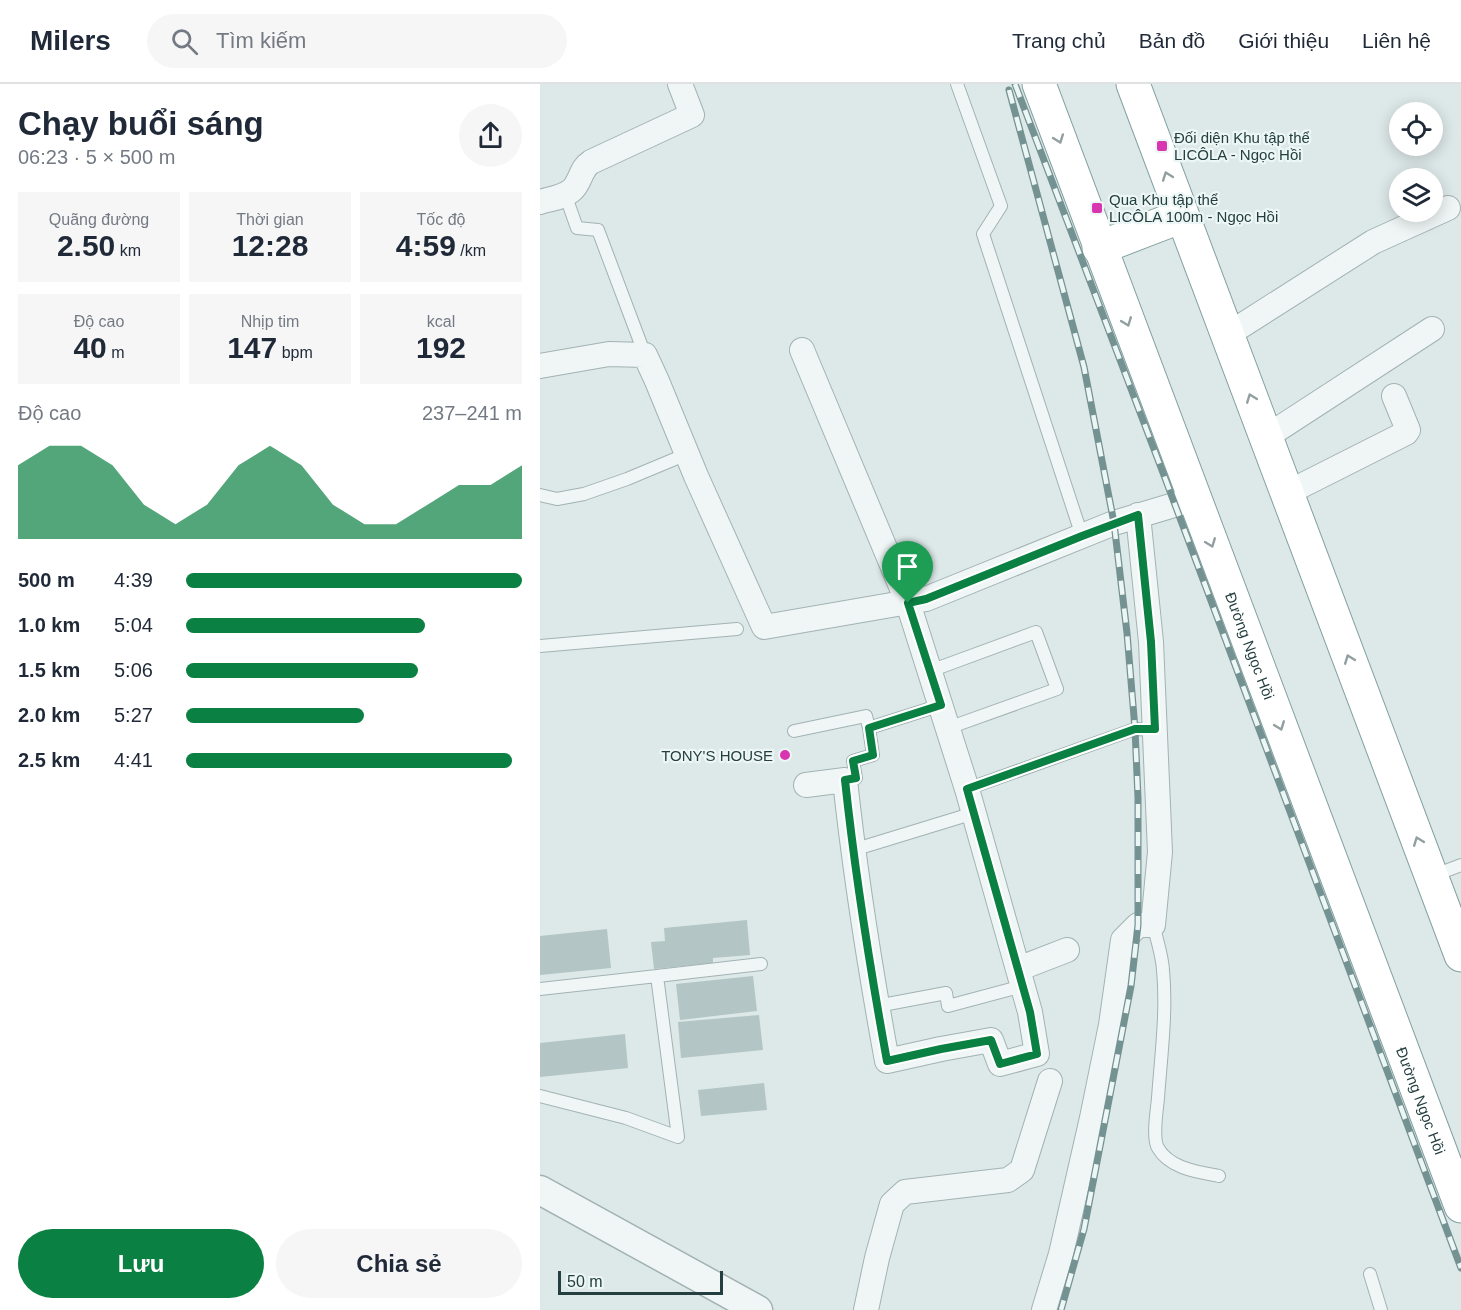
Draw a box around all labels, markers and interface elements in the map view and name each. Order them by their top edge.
search box [147,14,567,68]
text: Milers [30,25,111,56]
icon: search [168,25,201,58]
text: Tìm kiếm [216,28,306,53]
text: Trang chủ [1012,29,1106,52]
text: Bản đồ [1139,29,1205,52]
text: Giới thiệu [1238,29,1329,52]
text: Liên hệ [1362,29,1431,52]
map controls [1389,102,1443,222]
button: locate [1389,102,1443,156]
button: share [459,104,522,167]
text: Chạy buổi sáng [18,105,264,142]
place label: Đối diện Khu tập thể LICÔLA - Ngọc Hồi [1174,129,1310,163]
one-way arrow [1052,133,1064,144]
marker: Đối diện Khu tập thể LICÔLA - Ngọc Hồi [1155,139,1169,153]
text: 06:23 · 5 × 500 m [18,146,175,168]
button: layers [1389,168,1443,222]
one-way arrow [1162,171,1175,182]
place label: Qua Khu tập thể LICÔLA 100m - Ngọc Hồi [1109,191,1278,225]
marker: Qua Khu tập thể LICÔLA 100m - Ngọc Hồi [1090,201,1104,215]
text: Quãng đường [49,211,149,228]
text: Thời gian [236,211,304,228]
text: Tốc độ [417,211,465,228]
text: 2.50 [57,229,115,262]
text: 12:28 [232,229,308,262]
text: 4:59 [396,229,456,262]
text: km [115,242,141,259]
text: /km [456,242,486,259]
text: Độ cao [74,313,124,330]
text: Nhịp tim [241,313,299,330]
text: kcal [427,313,455,330]
one-way arrow [1120,315,1132,326]
text: 40 [73,331,107,364]
text: 147 [227,331,277,364]
text: 192 [416,331,466,364]
text: m [107,344,125,361]
text: bpm [277,344,313,361]
one-way arrow [1245,393,1258,403]
text: Độ cao [18,402,81,424]
text: 237–241 m [422,402,522,424]
one-way arrow [1203,537,1216,548]
pin [882,541,933,603]
icon: arrive [891,550,924,583]
text: 500 m [18,569,75,591]
text: 4:39 [114,569,153,591]
street label: Đường Ngọc Hồi [1222,590,1278,702]
text: 1.0 km [18,614,80,636]
text: 5:04 [114,614,153,636]
one-way arrow [1344,654,1356,665]
text: 1.5 km [18,659,80,681]
text: 5:06 [114,659,153,681]
text: 2.0 km [18,704,80,726]
text: 5:27 [114,704,153,726]
one-way arrow [1272,720,1285,731]
place label: TONY'S HOUSE [661,747,773,764]
marker: TONY'S HOUSE [778,748,792,762]
text: 2.5 km [18,749,80,771]
text: 4:41 [114,749,153,771]
one-way arrow [1413,836,1425,847]
street label: Đường Ngọc Hồi [1393,1044,1449,1157]
button: Lưu [18,1229,264,1298]
button: Chia sẻ [276,1229,522,1298]
scale bar [558,1268,723,1296]
text: 50 m [567,1273,603,1290]

